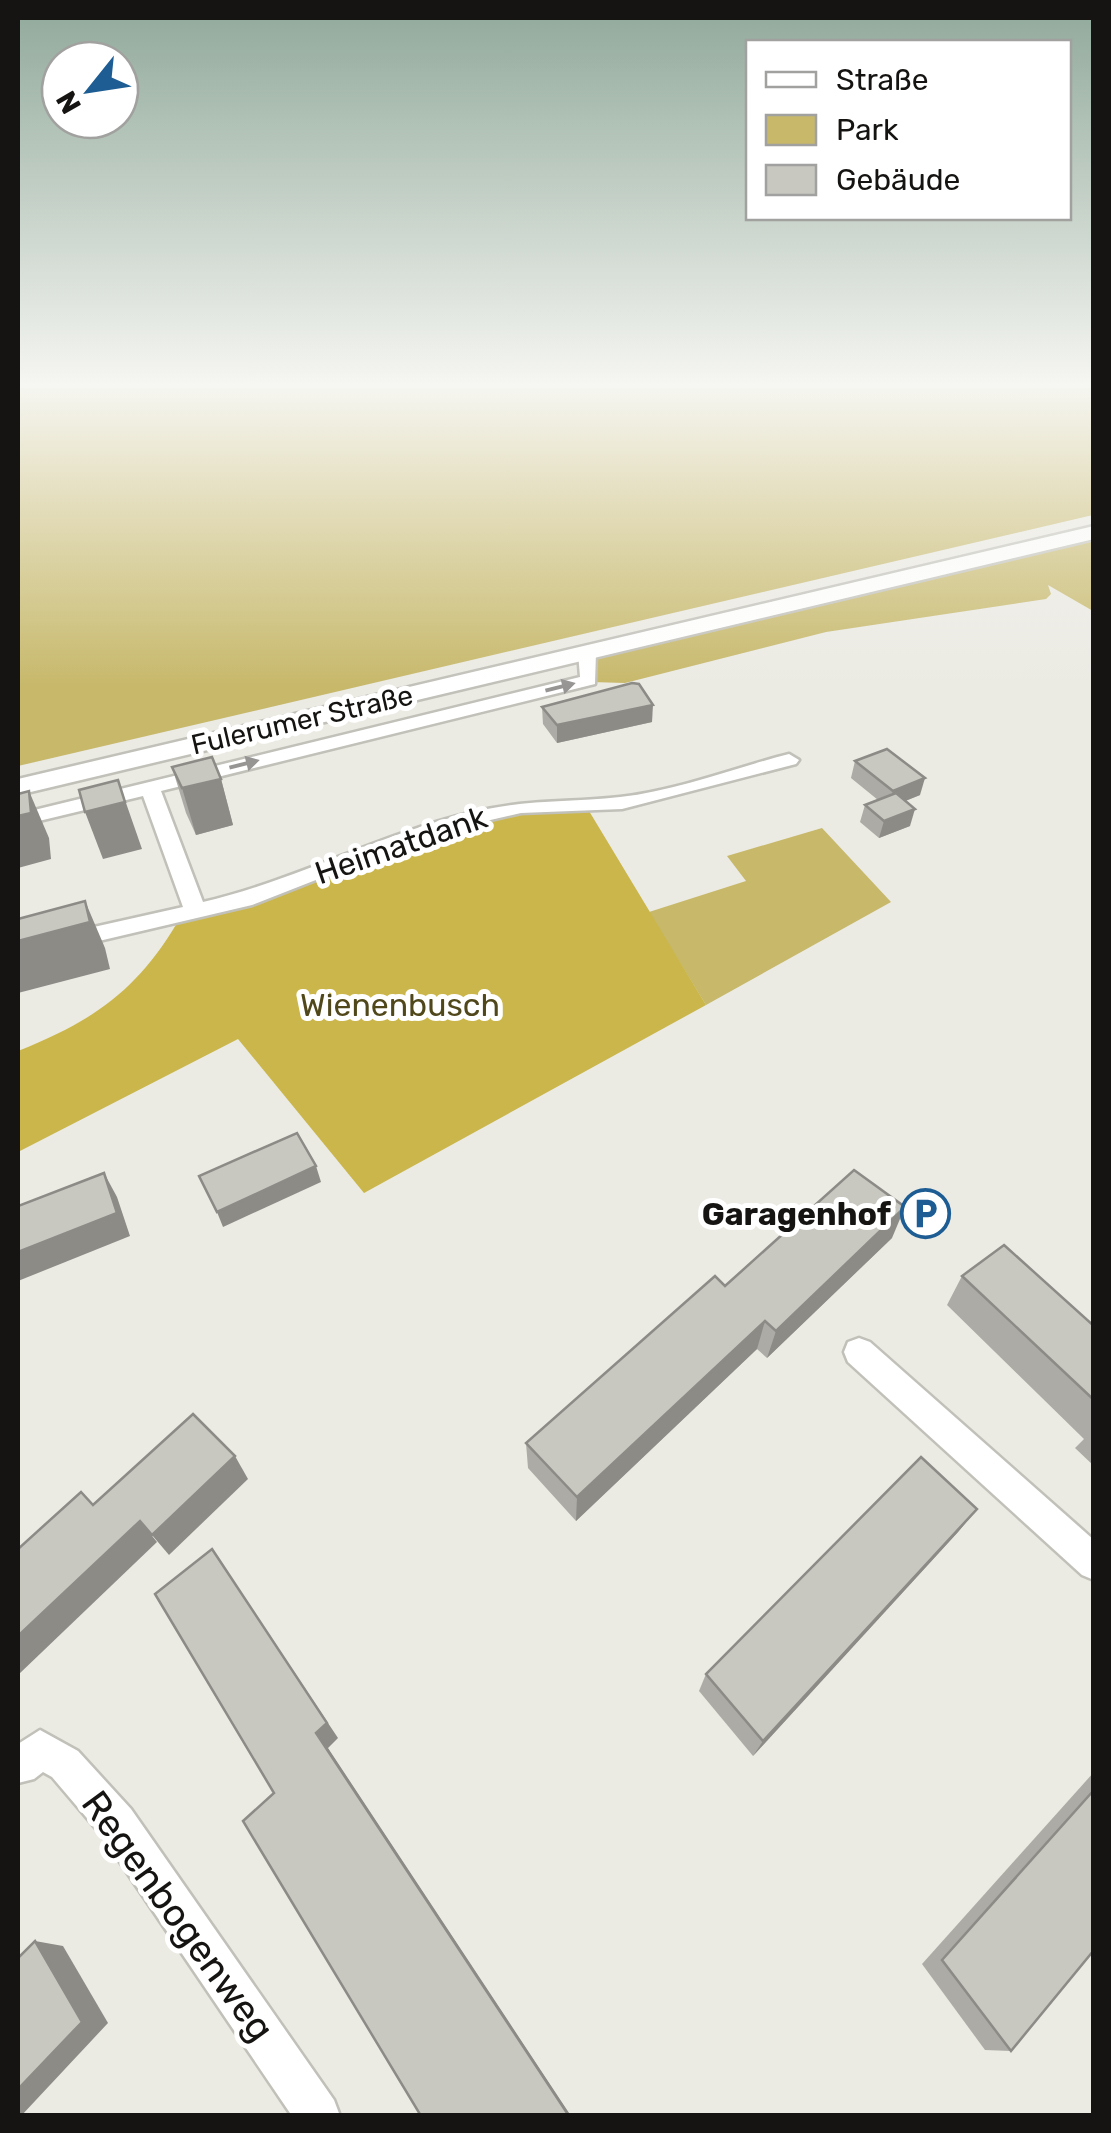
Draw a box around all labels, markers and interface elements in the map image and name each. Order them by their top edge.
north arrow [40,40,140,140]
legend [746,40,1071,220]
text: Straße [836,62,929,98]
text: N [49,85,88,119]
text: Park [836,112,899,148]
text: Gebäude [836,162,960,198]
street label: Fulerumer Straße [188,678,416,762]
one-way arrow [545,679,576,695]
one-way arrow [229,756,260,771]
street label: Heimatdank [310,798,493,892]
park label: Wienenbusch [300,986,500,1024]
parking icon: Garagenhof [900,1188,952,1240]
place label: Garagenhof [702,1195,892,1233]
street label: Regenbogenweg [72,1782,284,2050]

